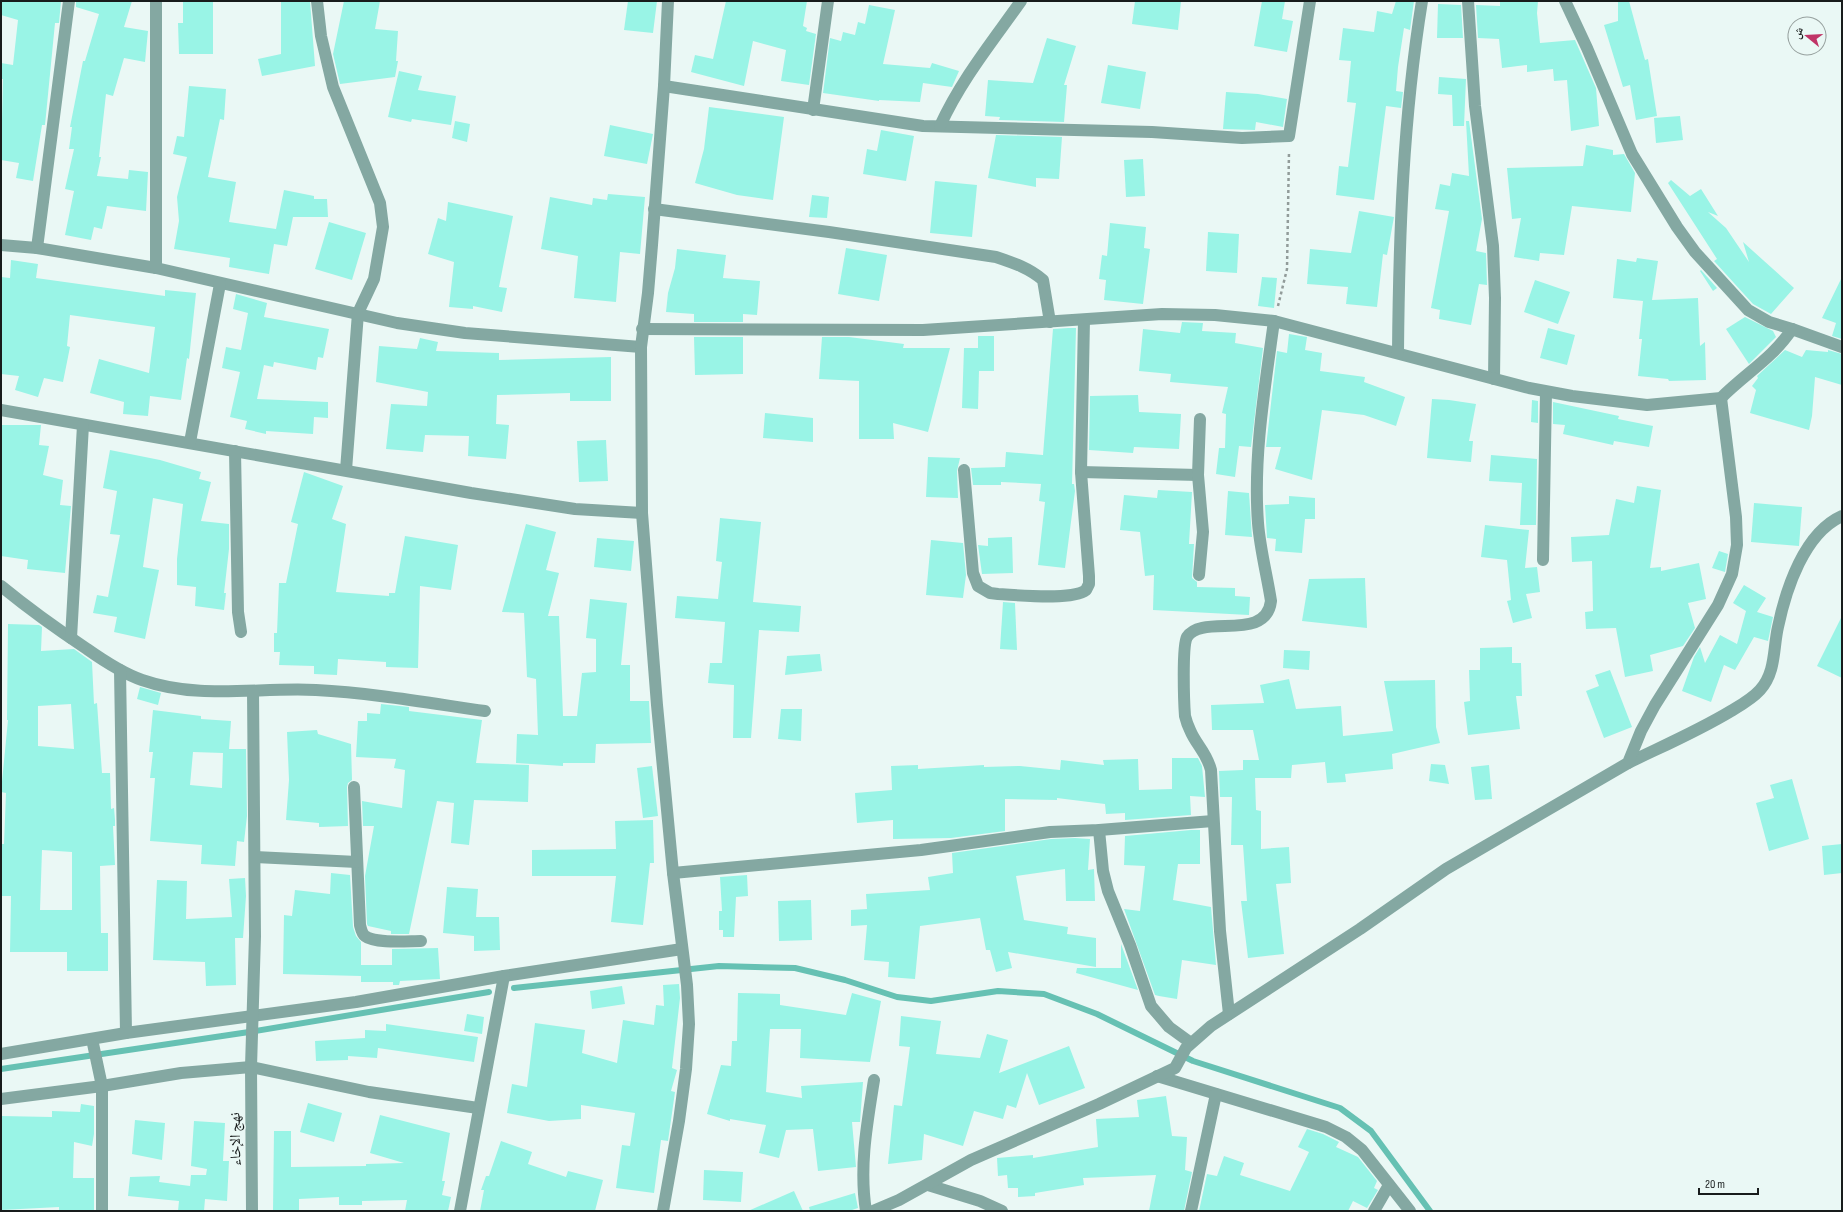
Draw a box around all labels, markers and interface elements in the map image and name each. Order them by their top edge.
north arrow [1787,16,1827,56]
text: ش [1790,25,1807,41]
street label: نهج الإخاء [226,1112,245,1166]
scale bar [1699,1170,1758,1196]
text: 20 m [1705,1177,1725,1192]

